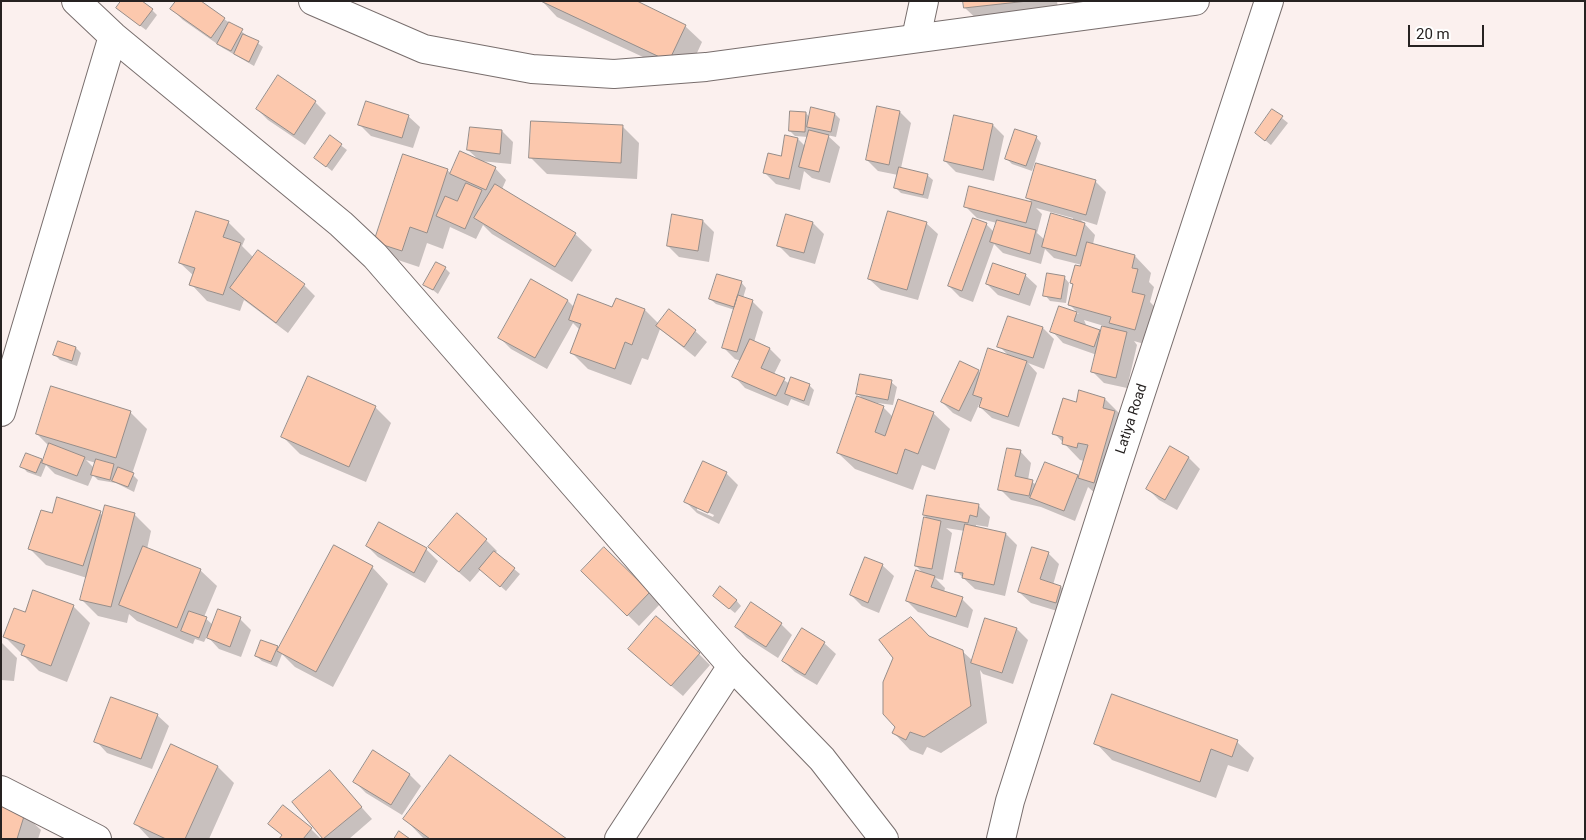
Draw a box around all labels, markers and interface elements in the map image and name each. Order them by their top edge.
scale bar [1411,15,1487,47]
text: 20 m [1416,25,1450,43]
street label: Latiya Road [1113,382,1151,456]

